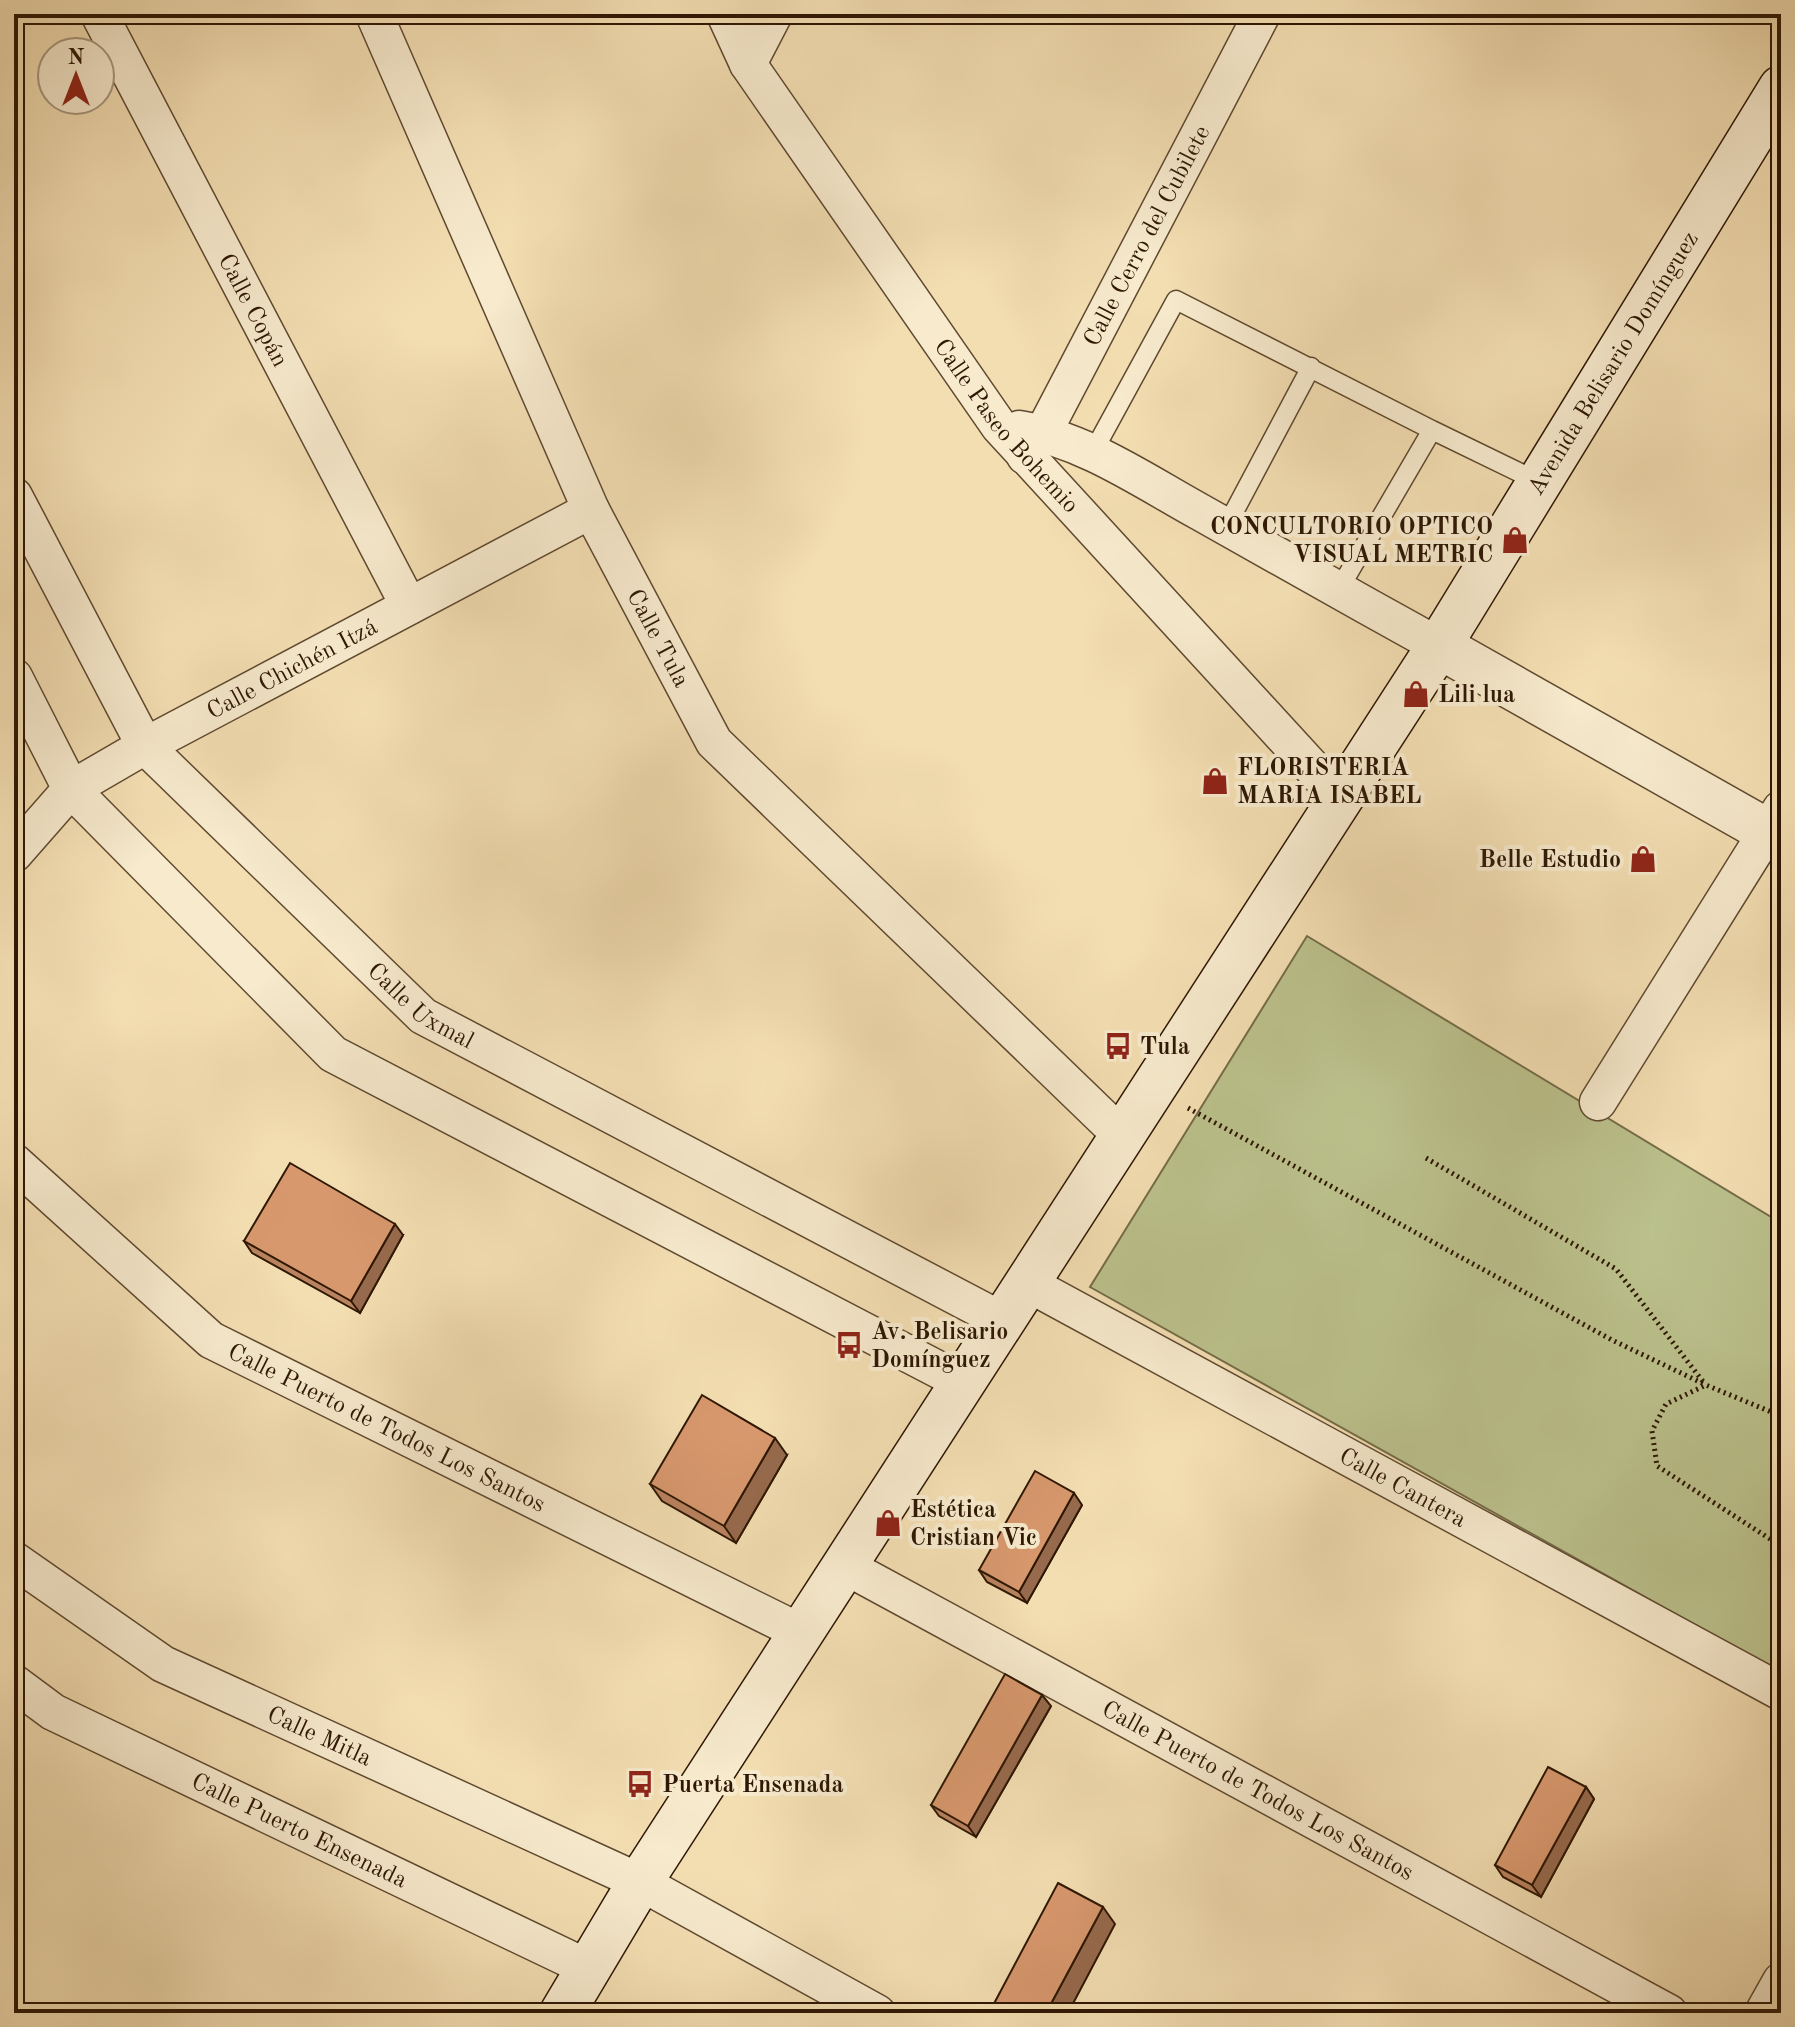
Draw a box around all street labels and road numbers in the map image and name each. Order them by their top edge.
street label: Calle Cerro del Cubilete [1080,122,1216,351]
street label: Avenida Belisario Domínguez [1524,228,1704,500]
street label: Calle Copán [213,250,292,371]
street label: Calle Paseo Bohemio [929,335,1082,518]
street label: Calle Tula [621,586,693,692]
street label: Calle Chichén Itzá [204,615,382,725]
street label: Calle Uxmal [362,959,477,1054]
street label: Calle Puerto de Todos Los Santos [224,1340,549,1518]
street label: Calle Cantera [1335,1445,1470,1533]
street label: Calle Puerto de Todos Los Santos [1097,1698,1417,1886]
street label: Calle Mitla [263,1703,375,1772]
street label: Calle Puerto Ensenada [187,1770,411,1894]

